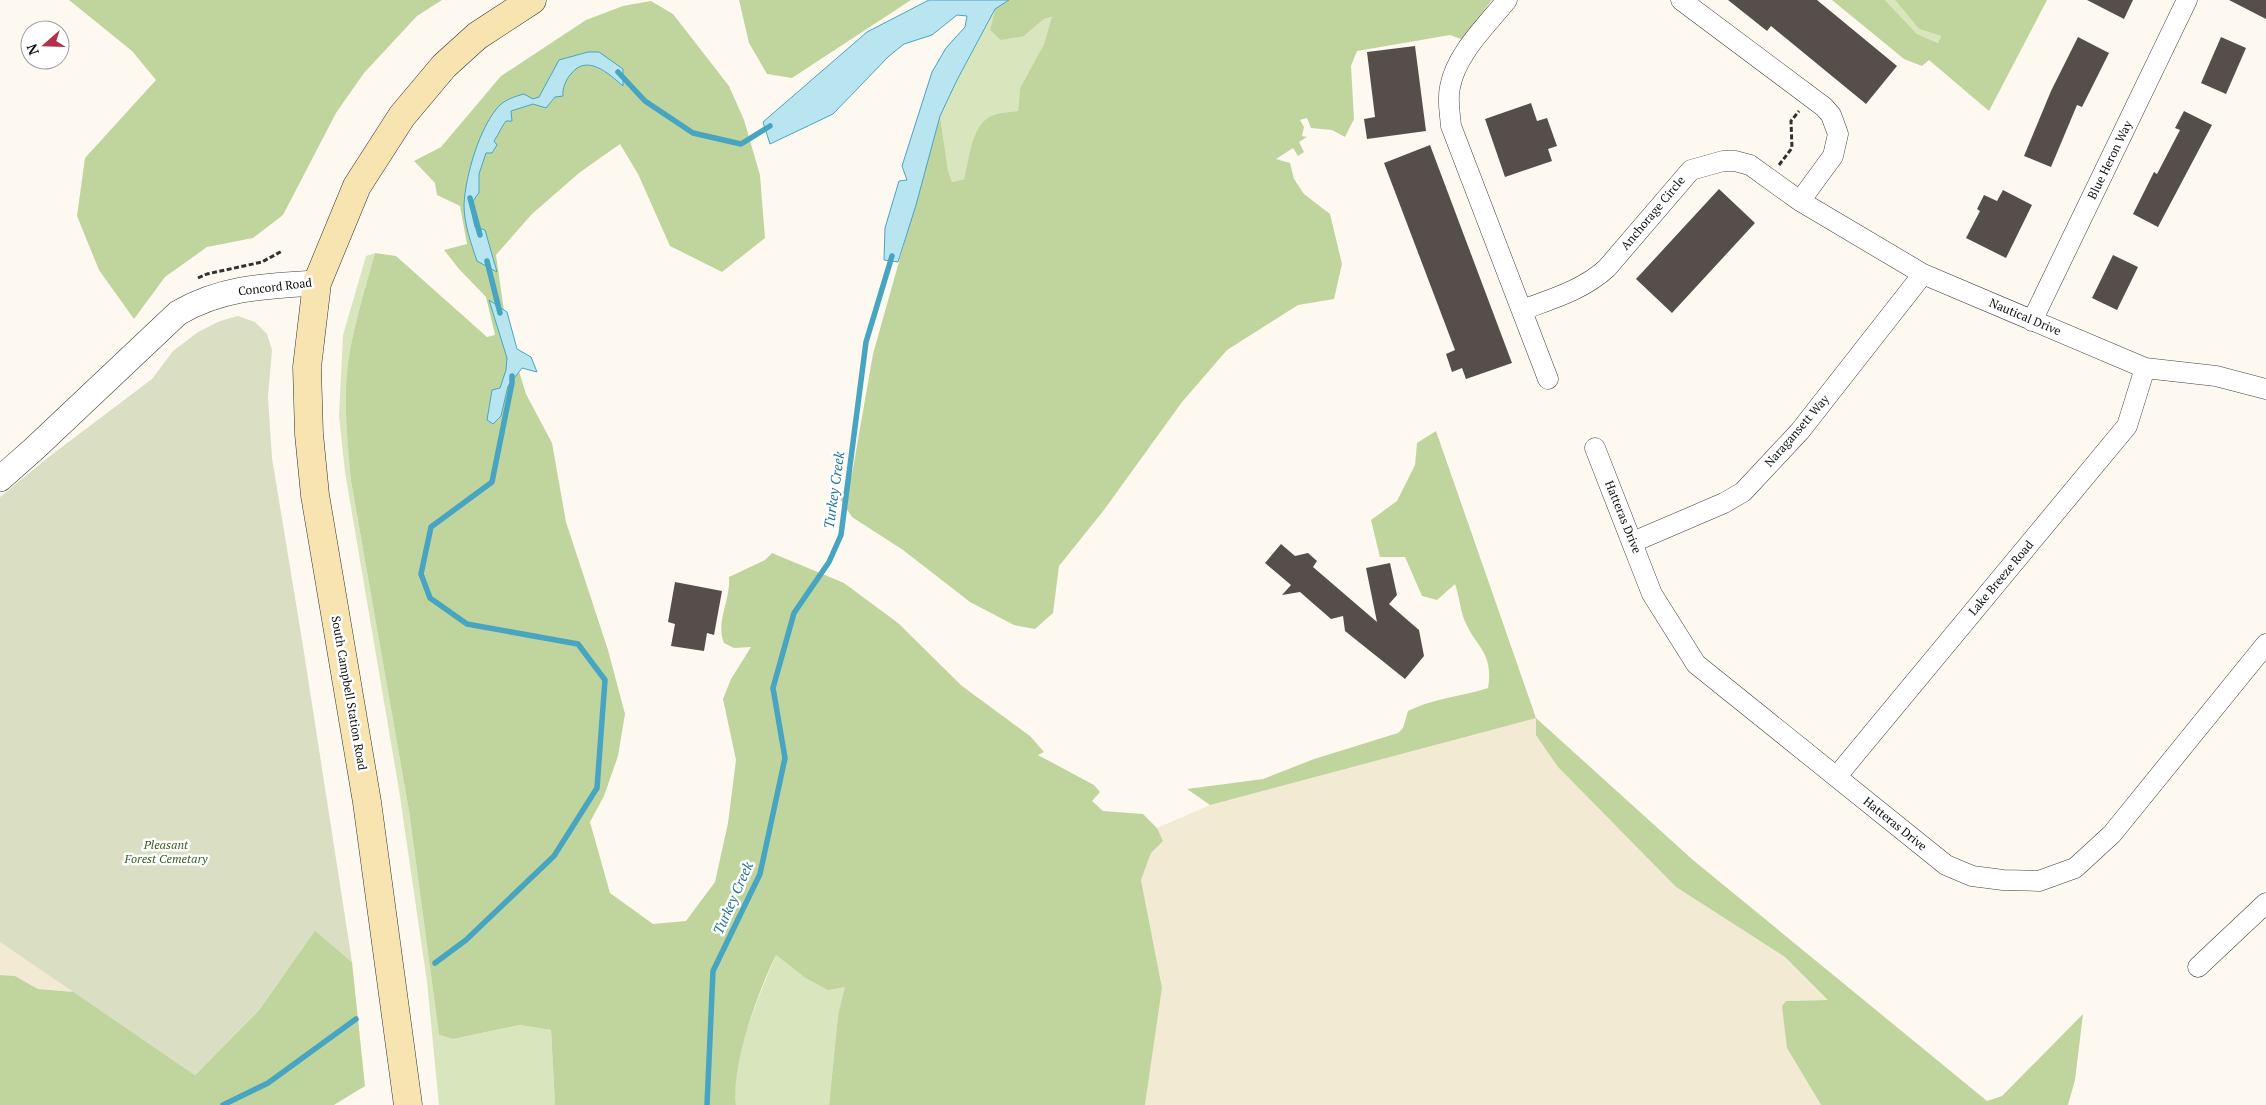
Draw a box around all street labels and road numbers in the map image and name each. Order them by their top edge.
street label: Blue Heron Way [2084,117,2135,201]
street label: Anchorage Circle [1617,173,1688,253]
street label: Concord Road [237,274,313,298]
street label: Nautical Drive [1987,295,2063,338]
street label: Naragansett Way [1761,391,1833,470]
street label: Hatteras Drive [1602,478,1645,555]
street label: Lake Breeze Road [1965,537,2036,618]
street label: South Campbell Station Road [329,615,371,772]
street label: Hatteras Drive [1861,794,1930,854]

